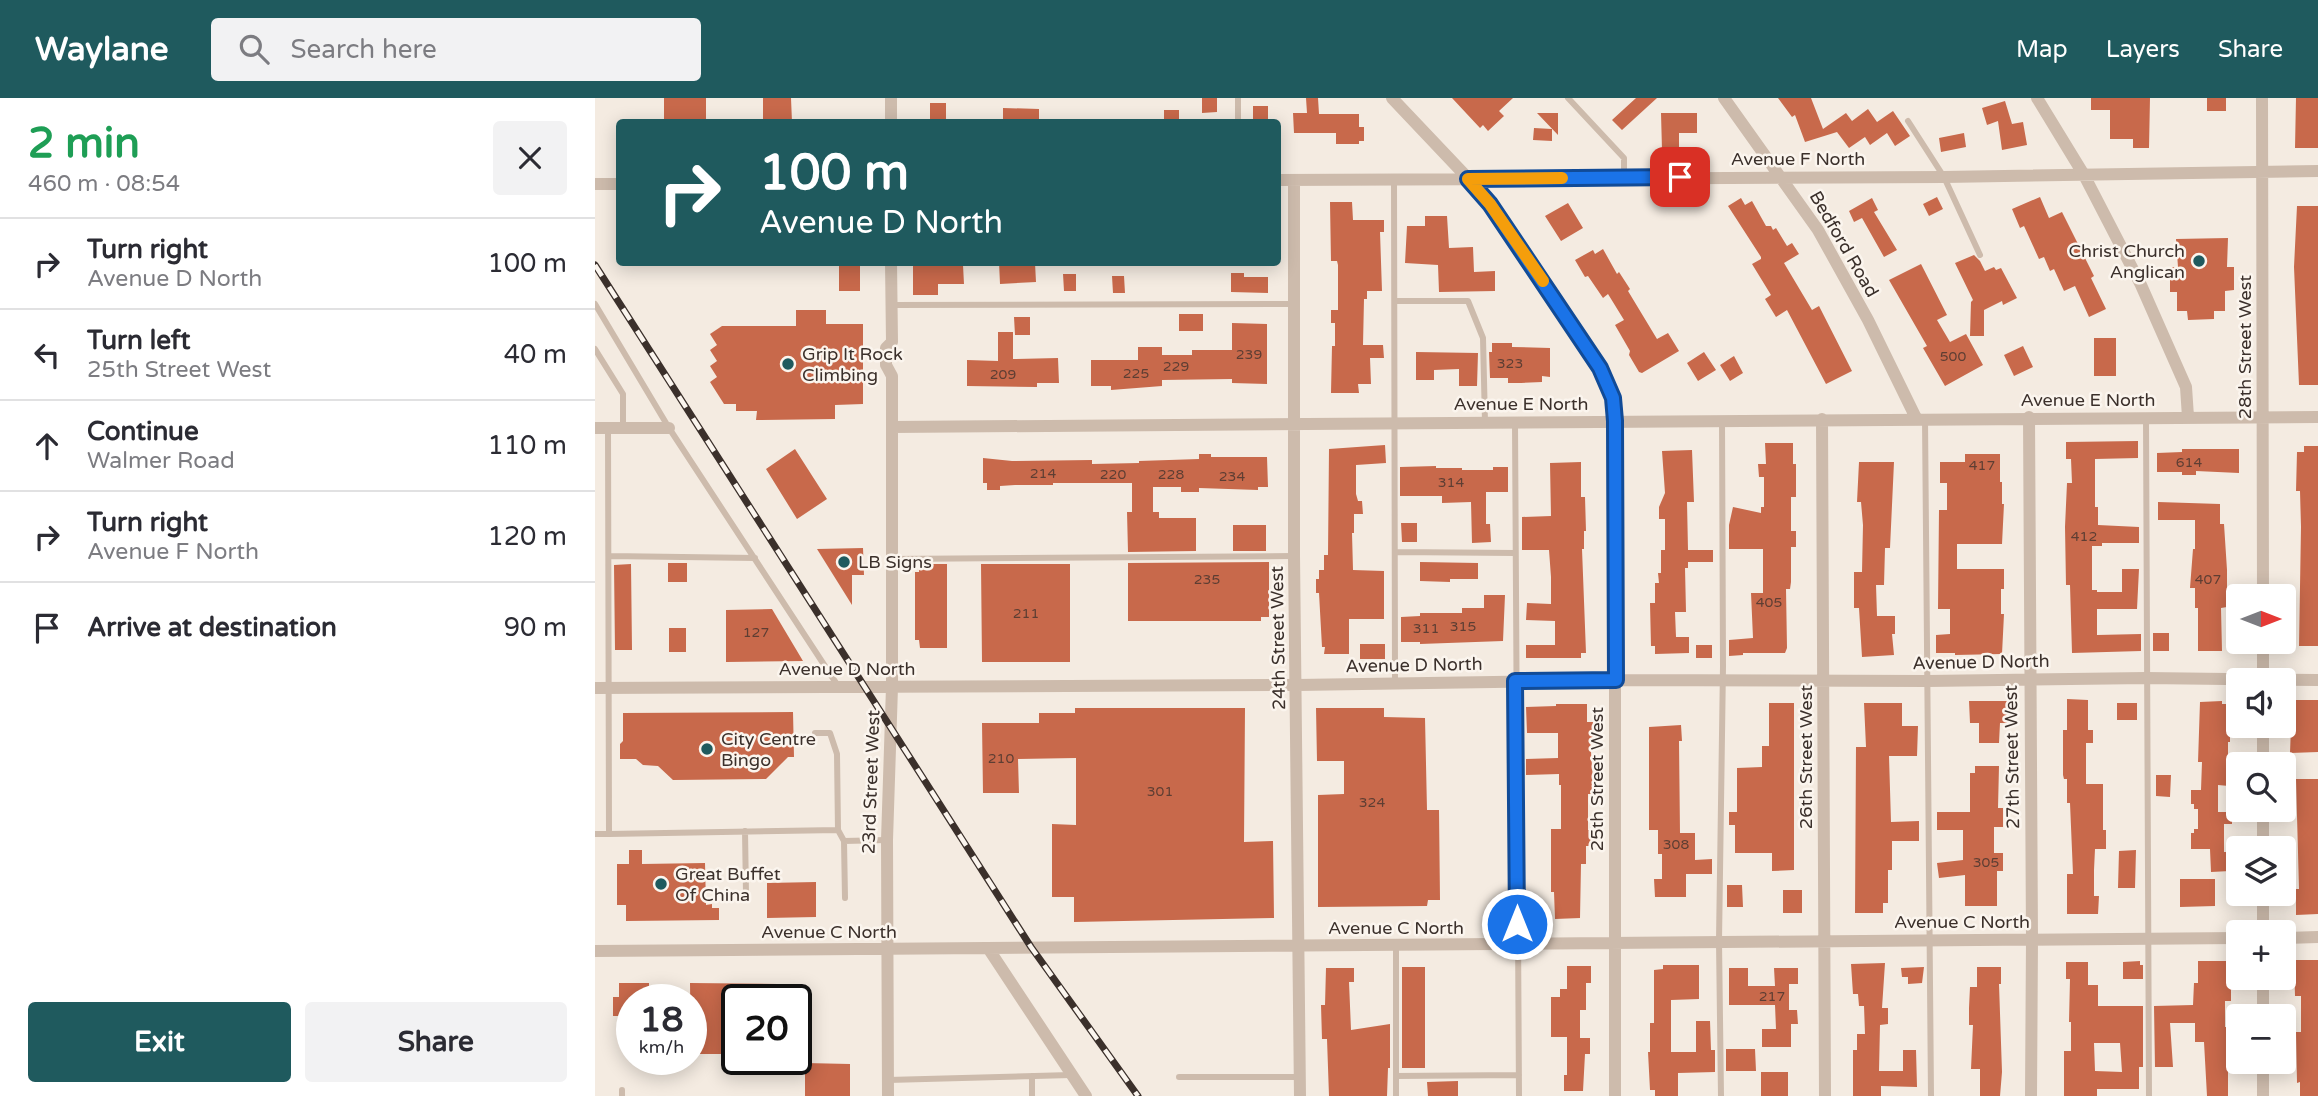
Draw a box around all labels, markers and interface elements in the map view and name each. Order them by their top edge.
search box [211,18,701,81]
text: Waylane [35,30,169,69]
icon: search [235,30,273,68]
text: Search here [291,34,437,65]
text: Map [2016,35,2068,64]
text: Layers [2106,35,2180,64]
text: Share [2218,35,2283,64]
text: 2 min [28,118,140,169]
button: close [493,121,567,195]
text: 100 m [759,144,909,203]
icon: right [644,147,735,238]
pin [1650,147,1710,207]
street label: Avenue F North [1731,148,1865,170]
icon: arrive [1661,158,1699,196]
text: 460 m · 08:54 [28,170,180,198]
street label: Bedford Road [1805,187,1883,301]
text: Avenue D North [759,204,1003,242]
text: Turn right [87,234,208,265]
place label: Christ Church Anglican [2068,240,2185,283]
icon: right [28,245,66,283]
text: 100 m [487,248,567,279]
marker: Christ Church Anglican [2191,253,2207,269]
text: Avenue D North [87,265,262,293]
street label: 28th Street West [2234,275,2256,419]
text: Turn left [87,325,190,356]
icon: left [28,336,66,374]
text: 40 m [504,339,567,370]
place label: Grip It Rock Climbing [802,343,903,386]
house number: 239 [1236,346,1262,363]
house number: 500 [1940,348,1966,365]
house number: 323 [1497,355,1523,372]
text: 25th Street West [87,356,271,384]
marker: Grip It Rock Climbing [780,356,796,372]
house number: 229 [1163,358,1189,375]
house number: 225 [1123,365,1149,382]
house number: 209 [990,366,1016,383]
street label: Avenue E North [2020,389,2156,411]
street label: Avenue E North [1453,393,1589,415]
text: Continue [87,416,199,447]
icon: ahead [28,427,66,465]
text: 110 m [487,430,567,461]
text: Walmer Road [87,447,235,475]
house number: 614 [2176,454,2202,471]
house number: 417 [1969,457,1995,474]
house number: 214 [1030,465,1056,482]
house number: 220 [1100,466,1126,483]
house number: 228 [1158,466,1184,483]
house number: 234 [1219,468,1245,485]
house number: 314 [1438,474,1464,491]
text: Turn right [87,507,208,538]
icon: right [28,518,66,556]
text: 120 m [487,521,567,552]
house number: 412 [2071,528,2097,545]
text: Avenue F North [87,538,259,566]
place label: LB Signs [858,551,932,573]
marker: LB Signs [836,554,852,570]
street label: 24th Street West [1266,566,1290,710]
house number: 235 [1194,571,1220,588]
house number: 407 [2195,571,2221,588]
north arrow [2226,584,2296,654]
map controls [2226,584,2296,1074]
house number: 405 [1756,594,1782,611]
house number: 211 [1013,605,1039,622]
icon: arrive [28,609,66,647]
text: Arrive at destination [87,612,337,643]
text: 90 m [504,612,567,643]
house number: 315 [1450,618,1476,635]
house number: 311 [1413,620,1439,637]
house number: 127 [743,624,769,641]
street label: Avenue D North [1912,650,2050,674]
street label: Avenue D North [1345,653,1483,677]
street label: Avenue D North [778,658,916,680]
button: sound [2226,668,2296,738]
street label: 26th Street West [1795,685,1817,829]
street label: 27th Street West [2000,685,2024,829]
street label: 25th Street West [1586,707,1608,851]
street label: 23rd Street West [857,709,885,855]
place label: City Centre Bingo [721,728,816,771]
marker: City Centre Bingo [699,741,715,757]
house number: 210 [988,750,1014,767]
button: search [2226,752,2296,822]
house number: 301 [1147,783,1173,800]
house number: 324 [1359,794,1385,811]
house number: 308 [1663,836,1689,853]
button: layers [2226,836,2296,906]
house number: 305 [1973,854,1999,871]
place label: Great Buffet Of China [675,863,781,906]
marker: Great Buffet Of China [653,876,669,892]
position arrow [1480,887,1554,961]
street label: Avenue C North [1894,911,2030,933]
street label: Avenue C North [1328,917,1464,939]
button: + [2226,920,2296,990]
street label: Avenue C North [761,921,897,943]
speed limit sign: 20 [721,984,812,1075]
house number: 217 [1759,988,1785,1005]
text: 18 [640,999,683,1041]
button: Exit [28,1002,291,1082]
button: Share [305,1002,567,1082]
button: − [2226,1004,2296,1074]
text: km/h [639,1036,684,1058]

